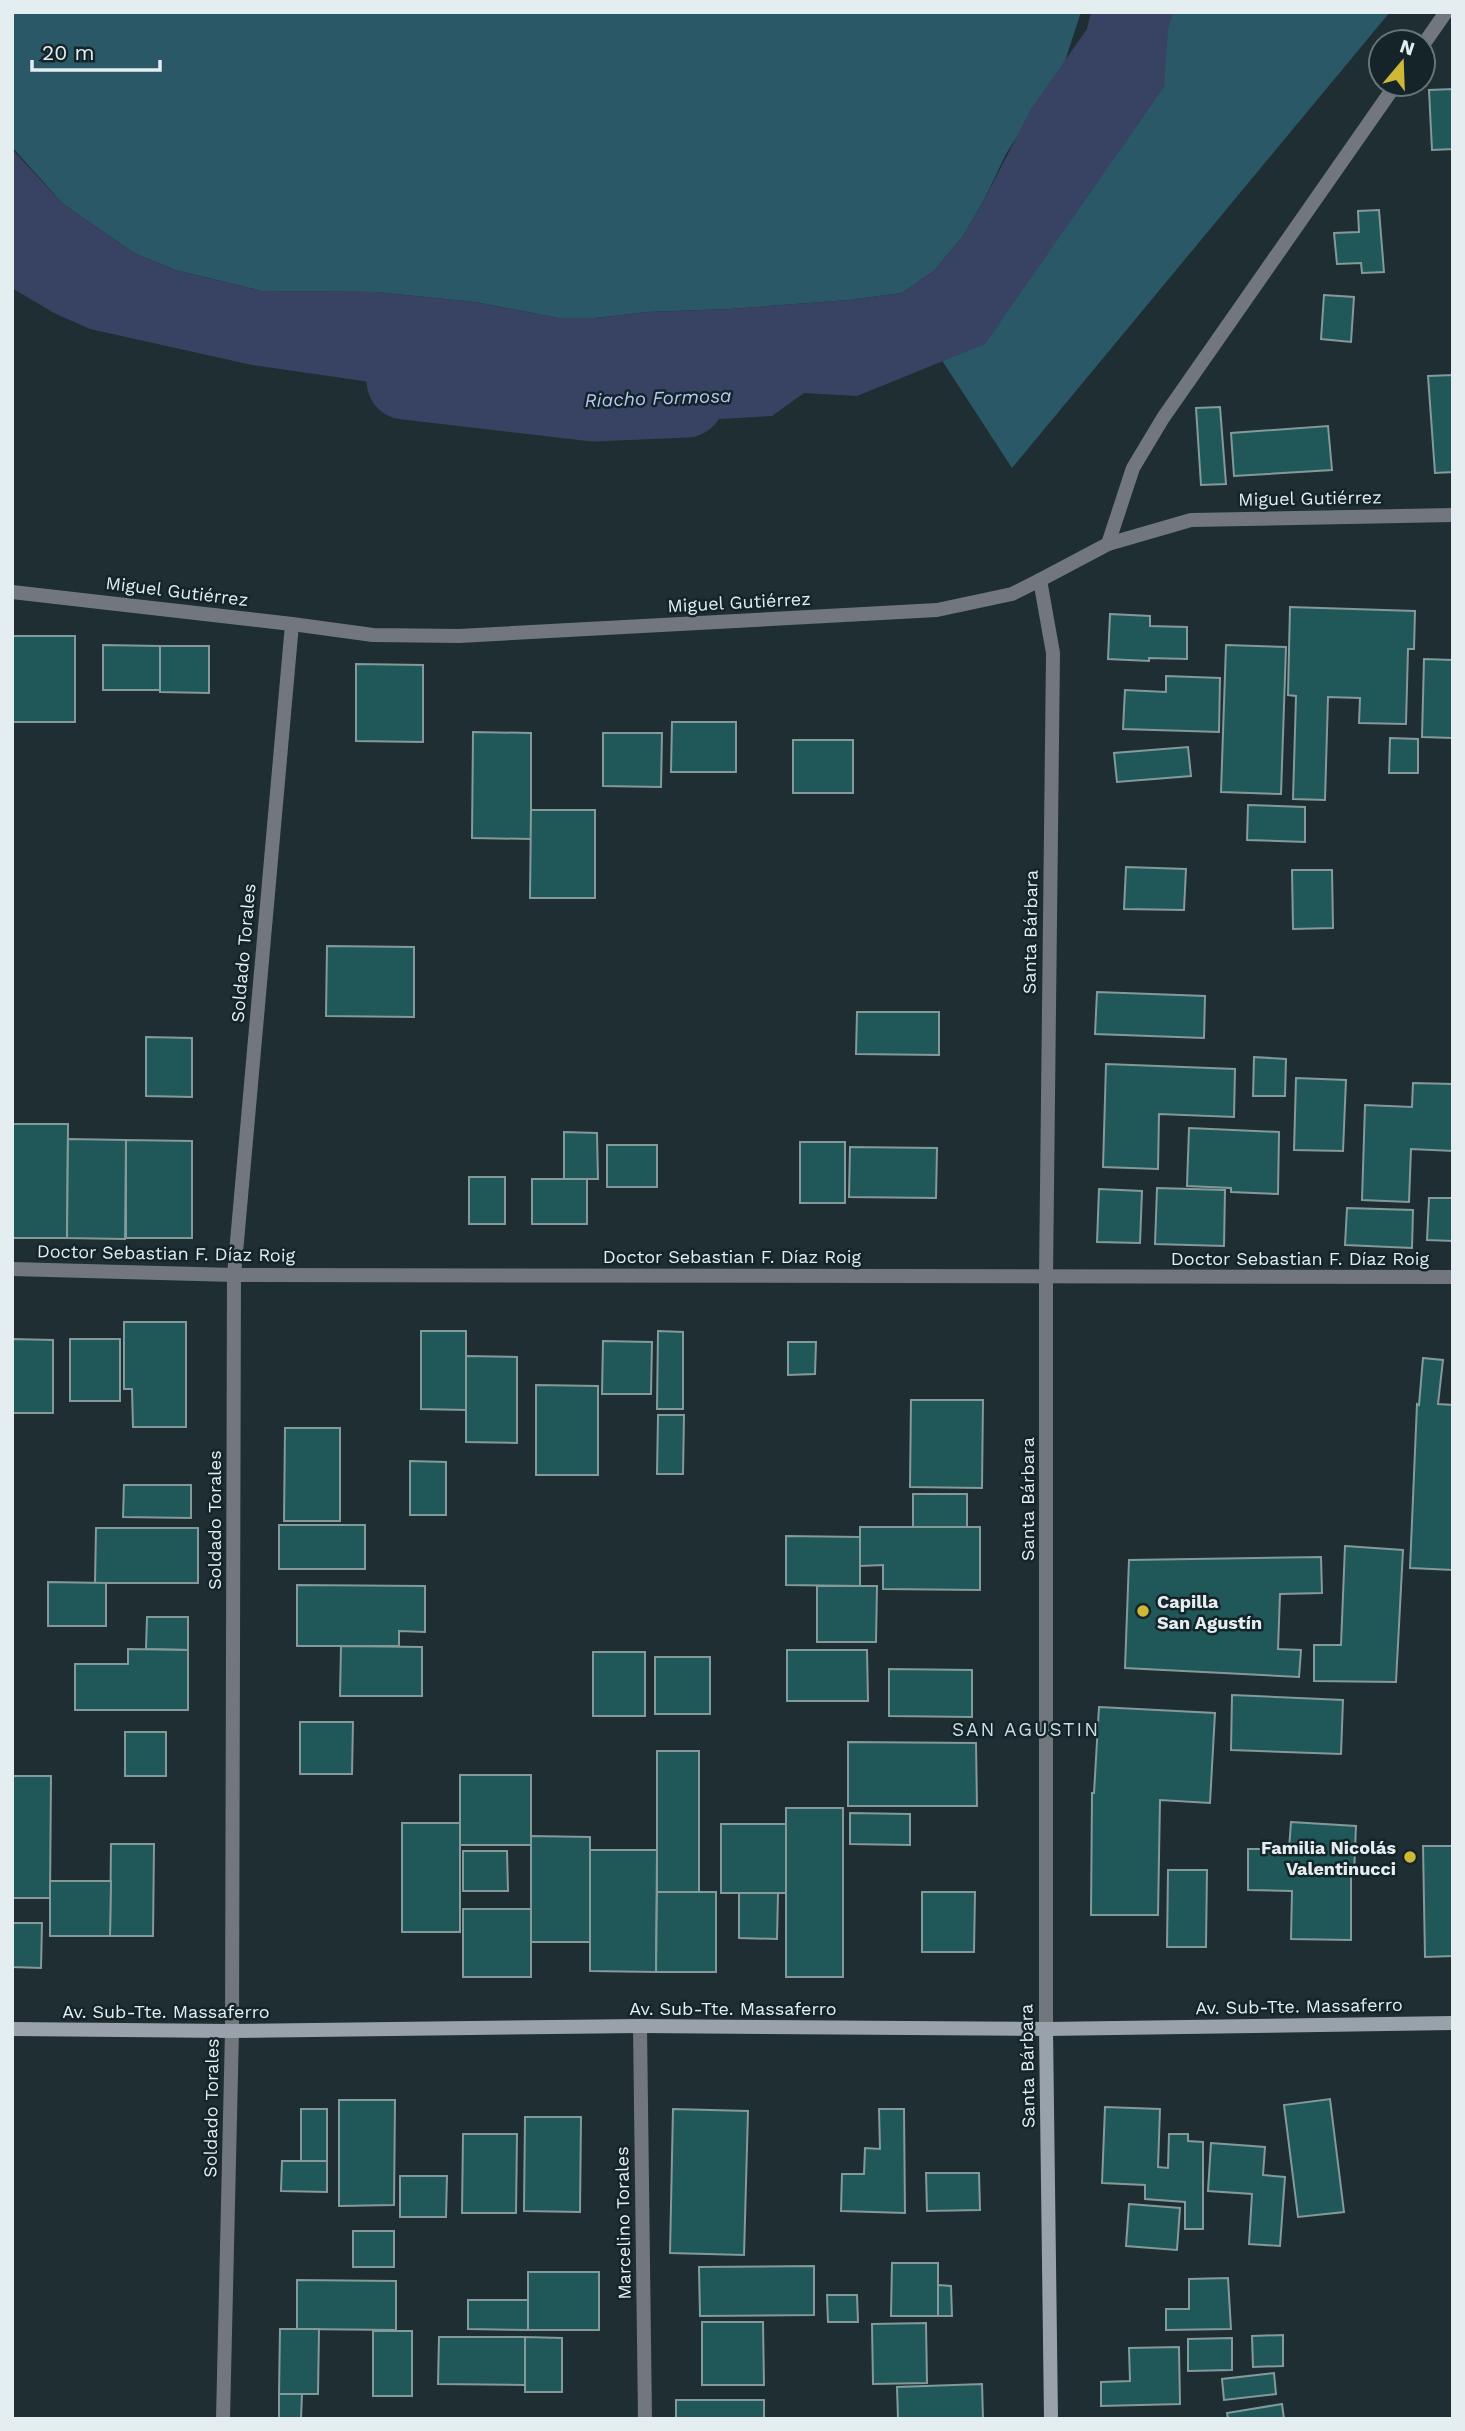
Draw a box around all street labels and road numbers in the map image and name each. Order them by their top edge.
street label: Miguel Gutiérrez [1238,486,1382,510]
street label: Miguel Gutiérrez [105,572,249,610]
street label: Miguel Gutiérrez [667,588,811,616]
street label: Santa Bárbara [1018,870,1042,994]
street label: Soldado Torales [226,883,260,1023]
street label: Doctor Sebastian F. Díaz Roig [37,1240,296,1266]
street label: Doctor Sebastian F. Díaz Roig [603,1246,862,1267]
street label: Doctor Sebastian F. Díaz Roig [1171,1248,1430,1269]
street label: Santa Bárbara [1017,1437,1038,1561]
street label: Soldado Torales [204,1450,225,1590]
street label: Av. Sub-Tte. Massaferro [1195,1994,1403,2018]
street label: Av. Sub-Tte. Massaferro [629,1998,837,2019]
street label: Av. Sub-Tte. Massaferro [62,2001,270,2022]
street label: Santa Bárbara [1015,2004,1039,2128]
street label: Soldado Torales [199,2038,223,2178]
street label: Marcelino Torales [611,2146,635,2300]

